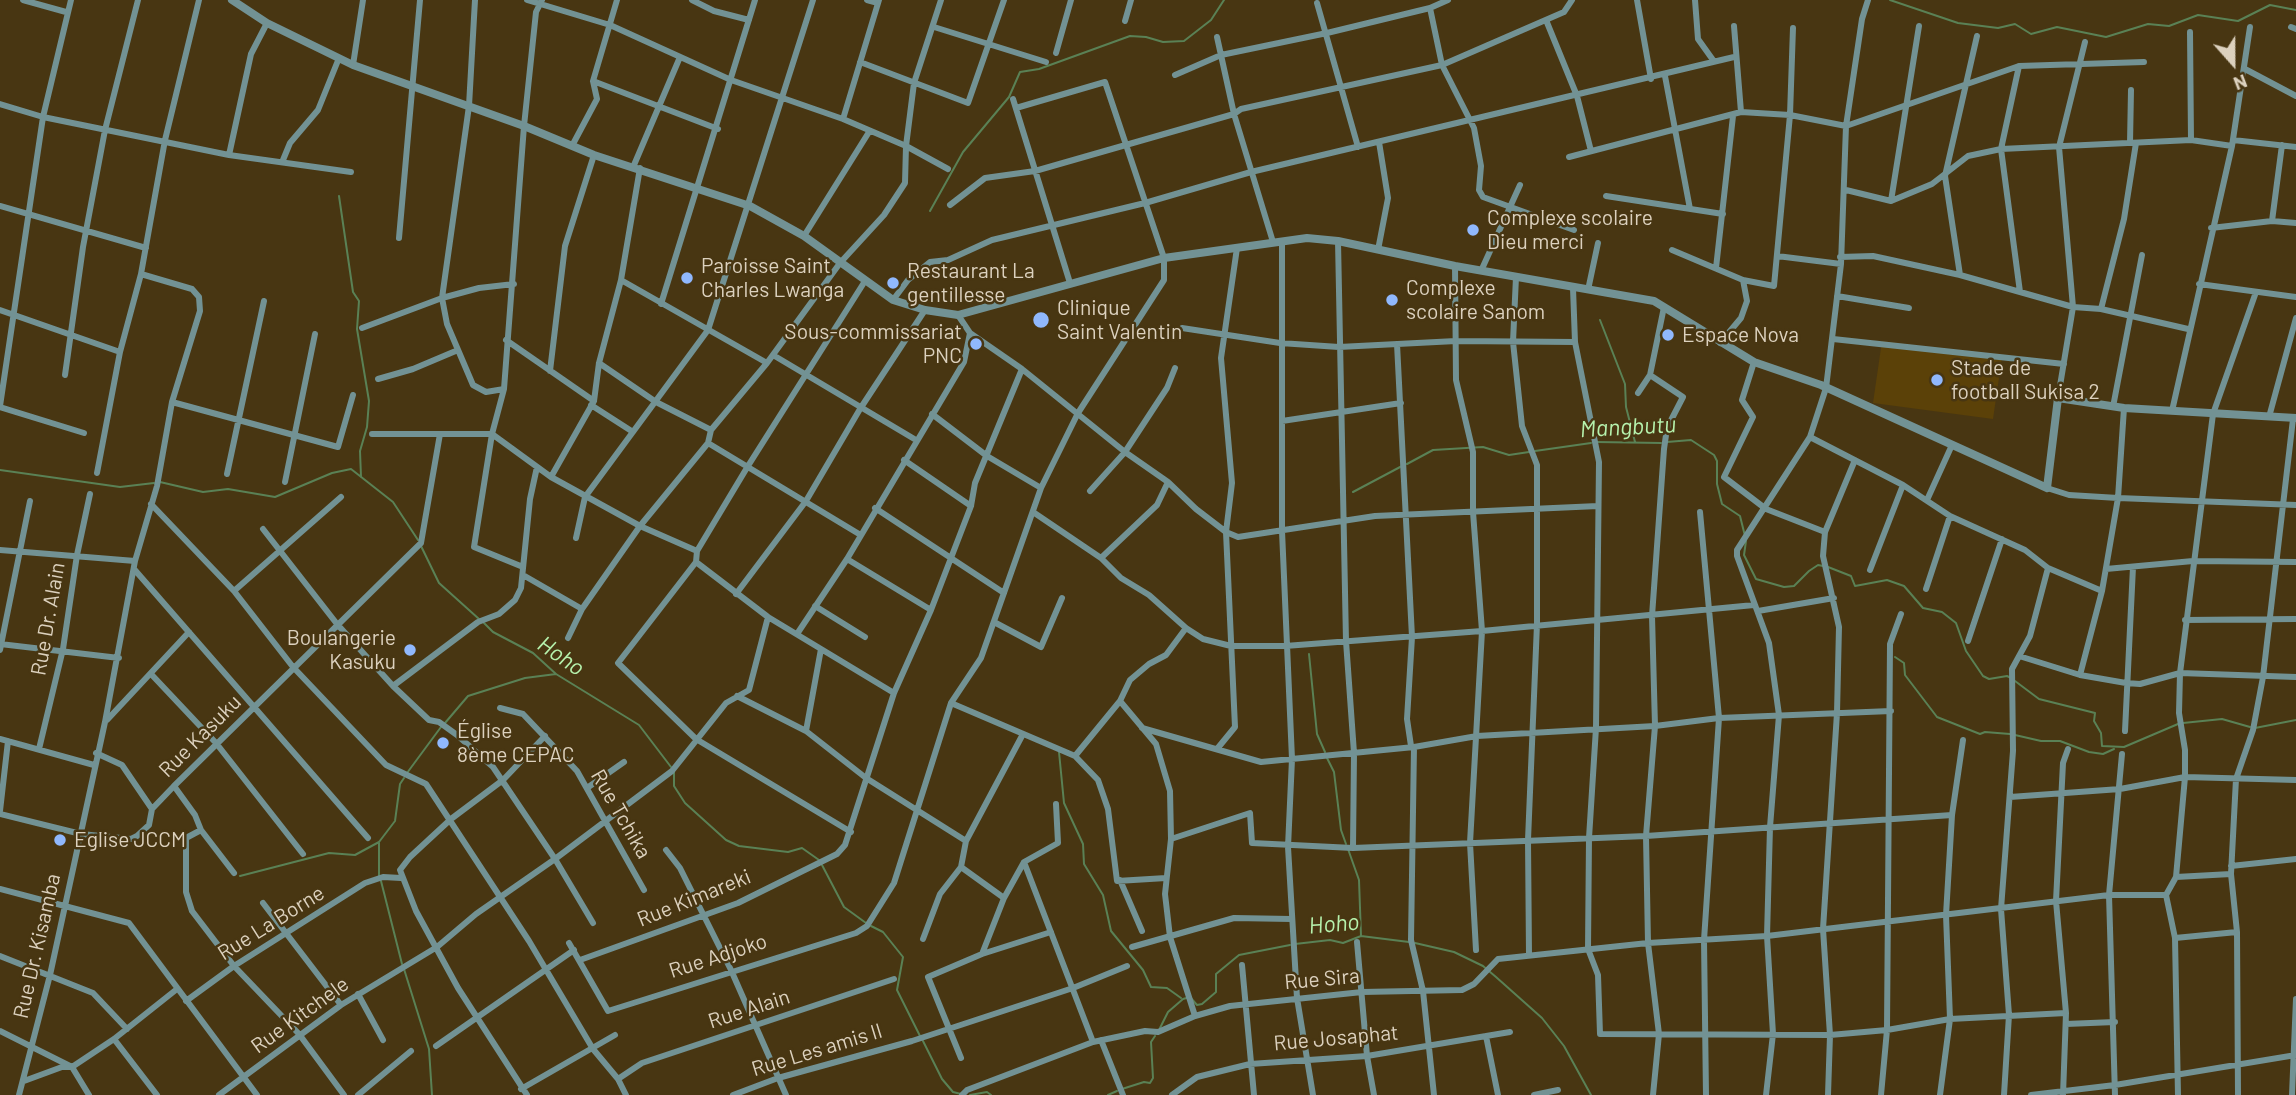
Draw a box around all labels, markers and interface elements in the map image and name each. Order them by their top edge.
north arrow [2198,28,2268,98]
text: N [2231,70,2251,96]
place label: Complexe scolaire Dieu merci [1487,205,1653,255]
marker: Complexe scolaire Dieu merci [1465,222,1481,238]
place label: Paroisse Saint Charles Lwanga [701,253,844,303]
place label: Restaurant La gentillesse [907,258,1035,308]
marker: Paroisse Saint Charles Lwanga [679,270,695,286]
marker: Restaurant La gentillesse [885,275,901,291]
place label: Complexe scolaire Sanom [1406,275,1545,325]
marker: Complexe scolaire Sanom [1384,292,1400,308]
place label: Clinique Saint Valentin [1057,295,1182,345]
marker: Clinique Saint Valentin [1031,310,1051,330]
place label: Sous-commissariat PNC [784,319,962,369]
place label: Espace Nova [1682,322,1799,348]
marker: Espace Nova [1660,327,1676,343]
marker: Sous-commissariat PNC [968,336,984,352]
place label: Stade de football Sukisa 2 [1951,355,2100,405]
marker: Stade de football Sukisa 2 [1929,372,1945,388]
water label: Mangbutu [1579,411,1677,443]
street label: Rue Dr. Alain [26,560,70,678]
place label: Boulangerie Kasuku [287,625,396,675]
water label: Hoho [532,630,590,682]
marker: Boulangerie Kasuku [402,642,418,658]
street label: Rue Kasuku [154,690,246,782]
place label: Église 8ème CEPAC [457,718,574,768]
marker: Église 8ème CEPAC [435,735,451,751]
street label: Rue Tchika [585,765,657,863]
place label: Eglise JCCM [74,827,186,853]
marker: Eglise JCCM [52,832,68,848]
street label: Rue Kimareki [633,864,755,932]
street label: Rue Dr. Kisamba [8,871,66,1021]
street label: Rue La Borne [213,880,329,966]
water label: Hoho [1308,908,1360,940]
street label: Rue Adjoko [666,928,770,984]
street label: Rue Sira [1283,963,1361,995]
street label: Rue Kitchele [246,971,354,1059]
street label: Rue Alain [705,984,793,1034]
street label: Rue Les amis II [749,1018,885,1082]
street label: Rue Josaphat [1273,1020,1399,1056]

